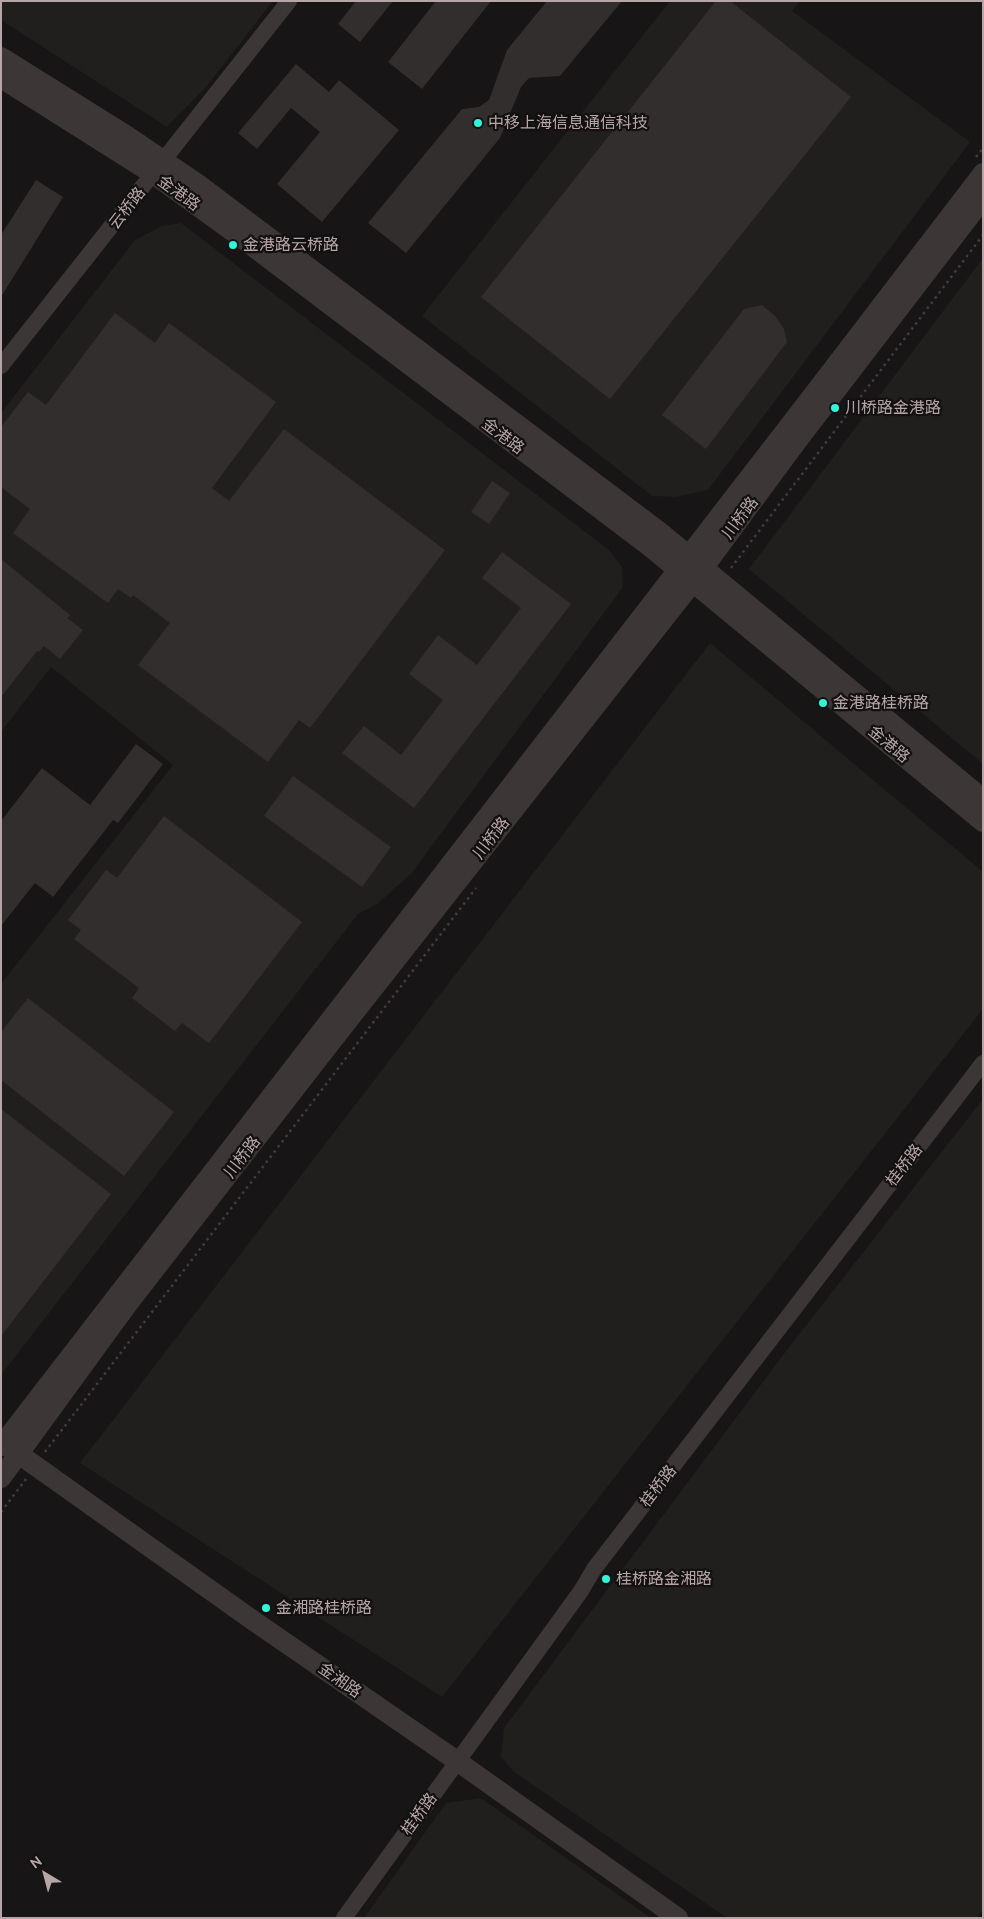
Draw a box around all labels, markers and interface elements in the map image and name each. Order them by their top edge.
place label: 中移上海信息通信科技 [488,113,648,133]
marker: 中移上海信息通信科技 [472,117,484,129]
street label: 金港路 [154,171,204,215]
street label: 云桥路 [105,183,149,233]
place label: 金港路云桥路 [243,235,339,255]
marker: 金港路云桥路 [227,239,239,251]
place label: 川桥路金港路 [845,398,941,418]
marker: 川桥路金港路 [829,402,841,414]
street label: 金港路 [478,414,528,458]
street label: 川桥路 [718,493,762,543]
place label: 金港路桂桥路 [833,693,929,713]
marker: 金港路桂桥路 [817,697,829,709]
street label: 金港路 [864,721,914,767]
street label: 川桥路 [469,813,513,863]
street label: 川桥路 [220,1132,264,1182]
street label: 桂桥路 [882,1140,926,1190]
street label: 桂桥路 [636,1461,680,1511]
place label: 桂桥路金湘路 [616,1569,712,1589]
marker: 桂桥路金湘路 [600,1573,612,1585]
place label: 金湘路桂桥路 [276,1598,372,1618]
marker: 金湘路桂桥路 [260,1602,272,1614]
street label: 金湘路 [315,1658,365,1702]
street label: 桂桥路 [397,1789,441,1839]
north arrow [20,1849,70,1899]
text: N [27,1852,45,1872]

